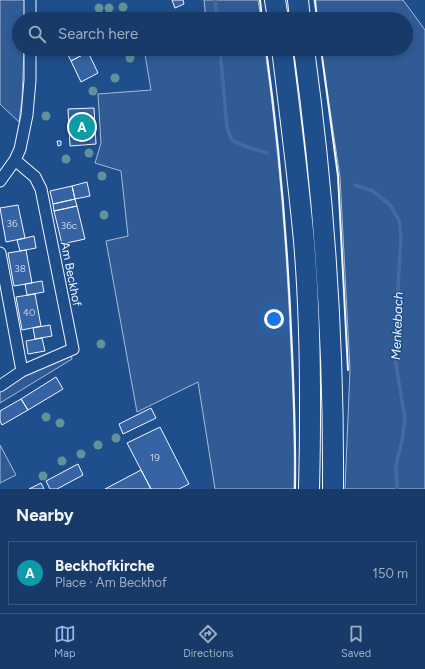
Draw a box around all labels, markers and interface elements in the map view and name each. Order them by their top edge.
search box [12,12,413,56]
icon: search [26,23,48,45]
text: Search here [58,25,138,43]
pin: A [69,112,95,142]
house number: 36 [6,217,18,230]
house number: 36c [61,219,78,232]
street label: Am Beckhof [58,240,84,308]
house number: 38 [14,262,26,275]
water label: Menkebach [388,292,406,360]
house number: 40 [23,306,35,319]
your location [264,309,284,329]
house number: 19 [150,451,160,464]
text: Nearby [16,505,74,525]
text: Beckhofkirche [55,557,155,575]
text: A [25,566,35,581]
text: 150 m [373,566,408,581]
text: Place · Am Beckhof [55,575,167,590]
tab: Map [54,623,76,660]
tab: Directions [183,623,233,660]
tab: Saved [341,623,371,660]

